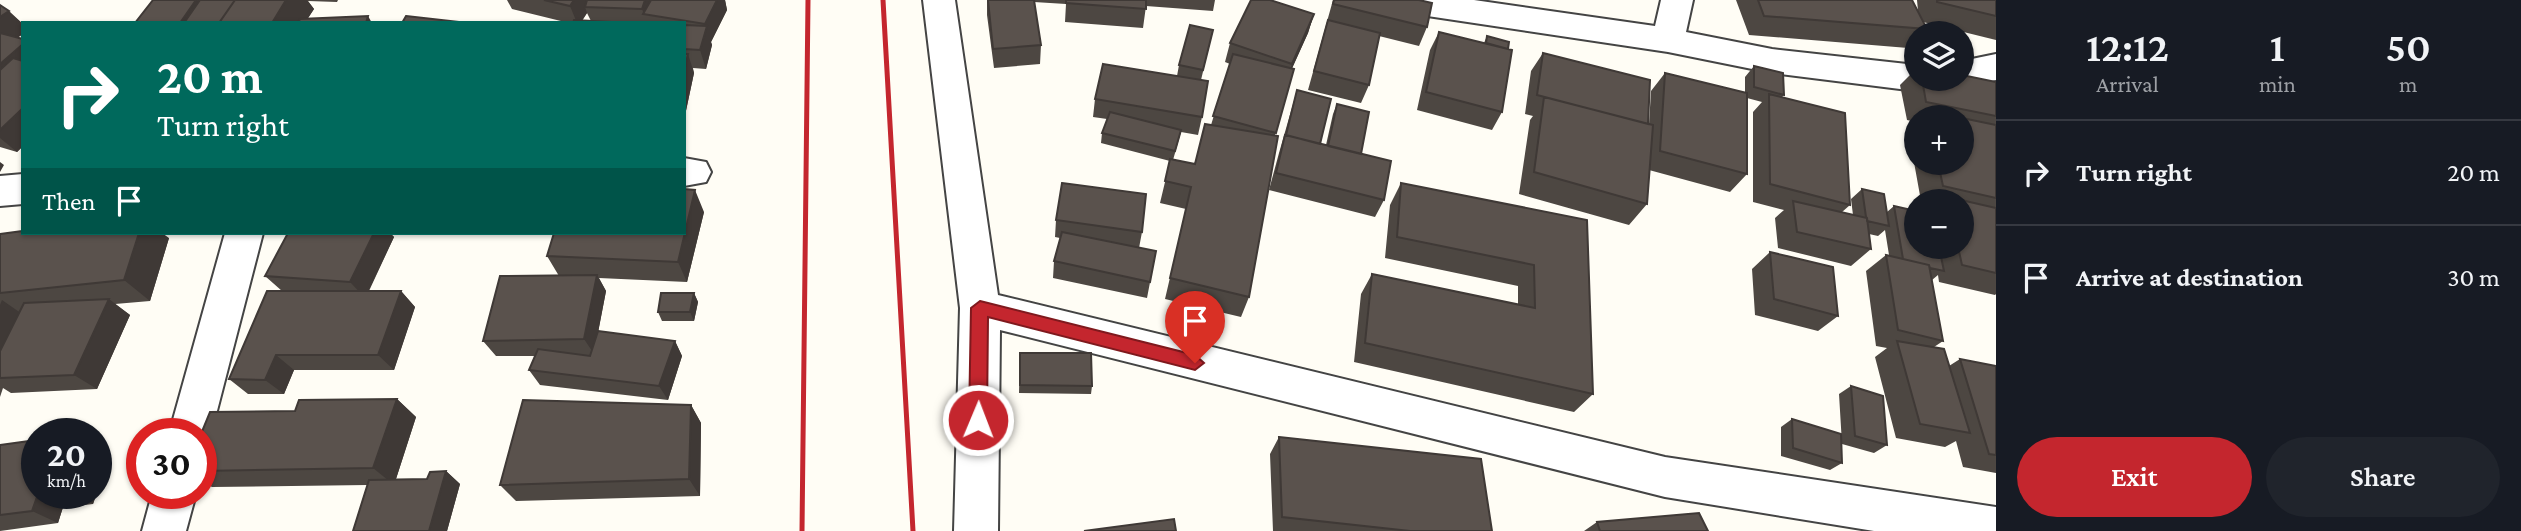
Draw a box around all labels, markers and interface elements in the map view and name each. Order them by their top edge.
map controls [1904,21,1974,259]
button: layers [1904,21,1974,91]
text: 12:12 [2086,23,2169,70]
text: 1 [2270,23,2285,70]
text: 50 [2386,23,2431,70]
icon: right [42,49,133,140]
text: 20 m [157,49,263,104]
text: Arrival [2096,71,2159,97]
text: min [2259,71,2296,97]
text: m [2399,71,2418,97]
button: + [1904,105,1974,175]
text: Turn right [157,107,289,143]
icon: right [2017,154,2055,192]
text: Turn right [2076,158,2192,187]
text: 20 m [2447,158,2500,187]
icon: arrive [110,182,148,220]
text: Then [42,187,96,216]
button: − [1904,189,1974,259]
icon: arrive [2017,259,2055,297]
text: Arrive at destination [2076,263,2303,292]
text: 30 m [2447,263,2500,292]
pin [1165,291,1225,363]
icon: arrive [1176,302,1214,340]
position arrow [941,383,1015,457]
speed limit sign: 30 [126,418,217,509]
text: 20 [47,435,86,474]
button: Exit [2017,437,2252,517]
button: Share [2266,437,2500,517]
text: km/h [47,471,86,491]

